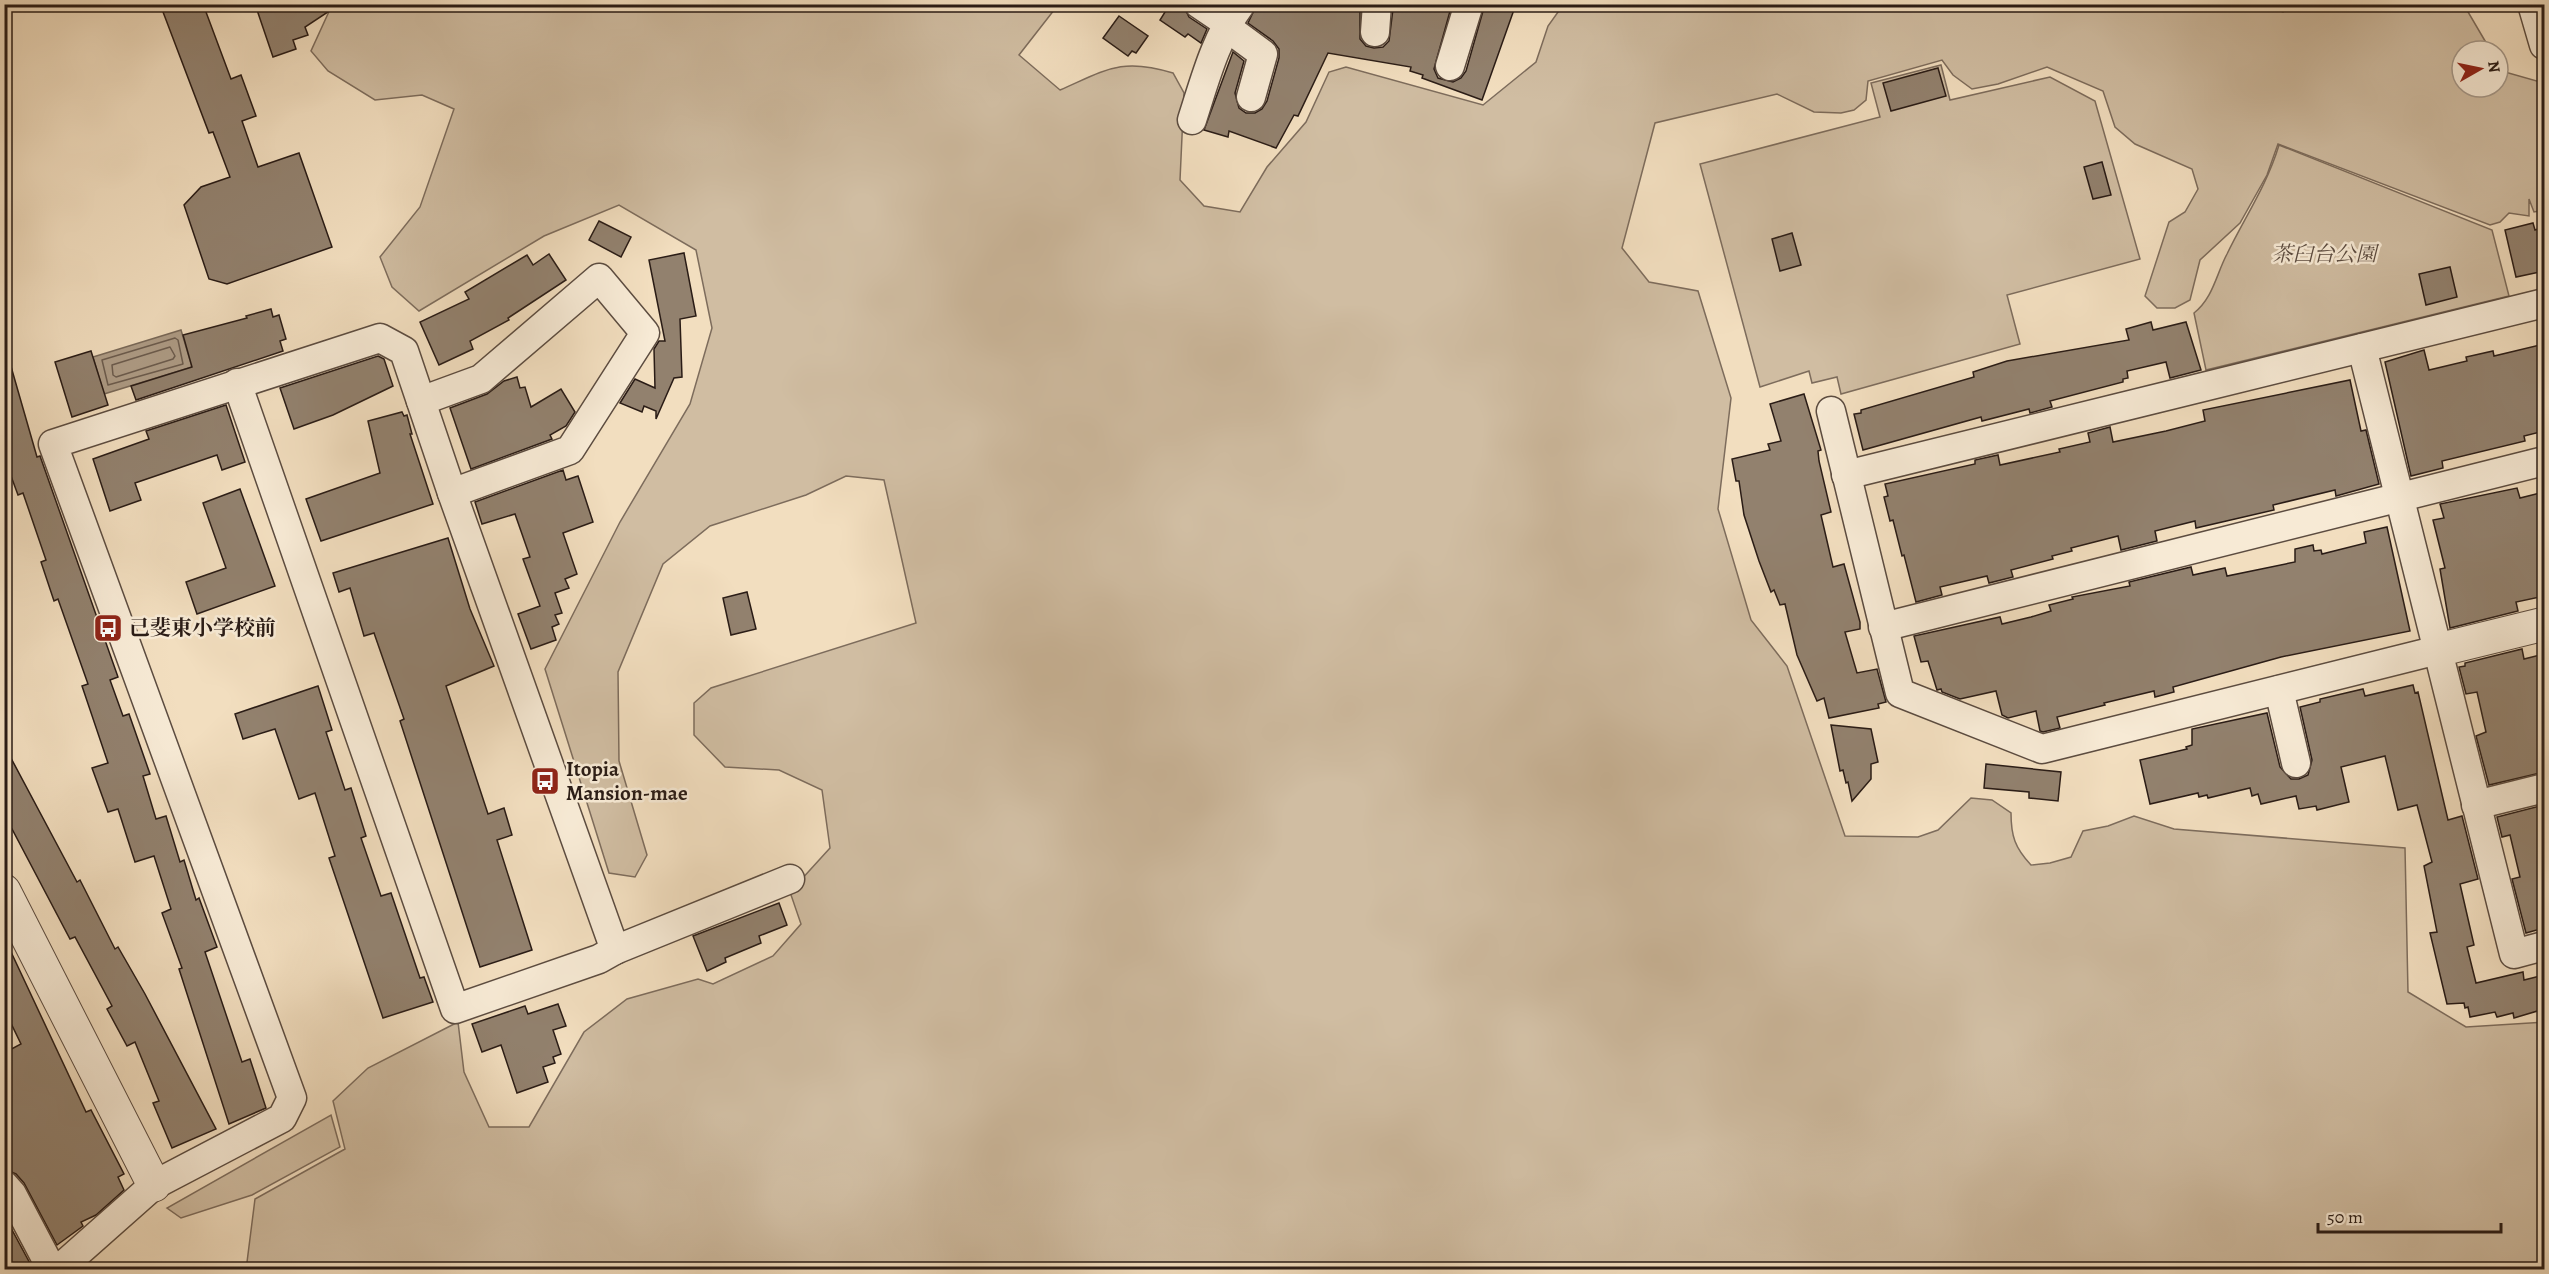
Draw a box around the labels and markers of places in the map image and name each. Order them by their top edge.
bus stop icon: 己斐東小学校前 [92,612,124,644]
place label: 己斐東小学校前 [129,614,276,642]
place label: Itopia Mansion-mae [566,755,688,807]
bus stop icon: Itopia Mansion-mae [529,765,561,797]

